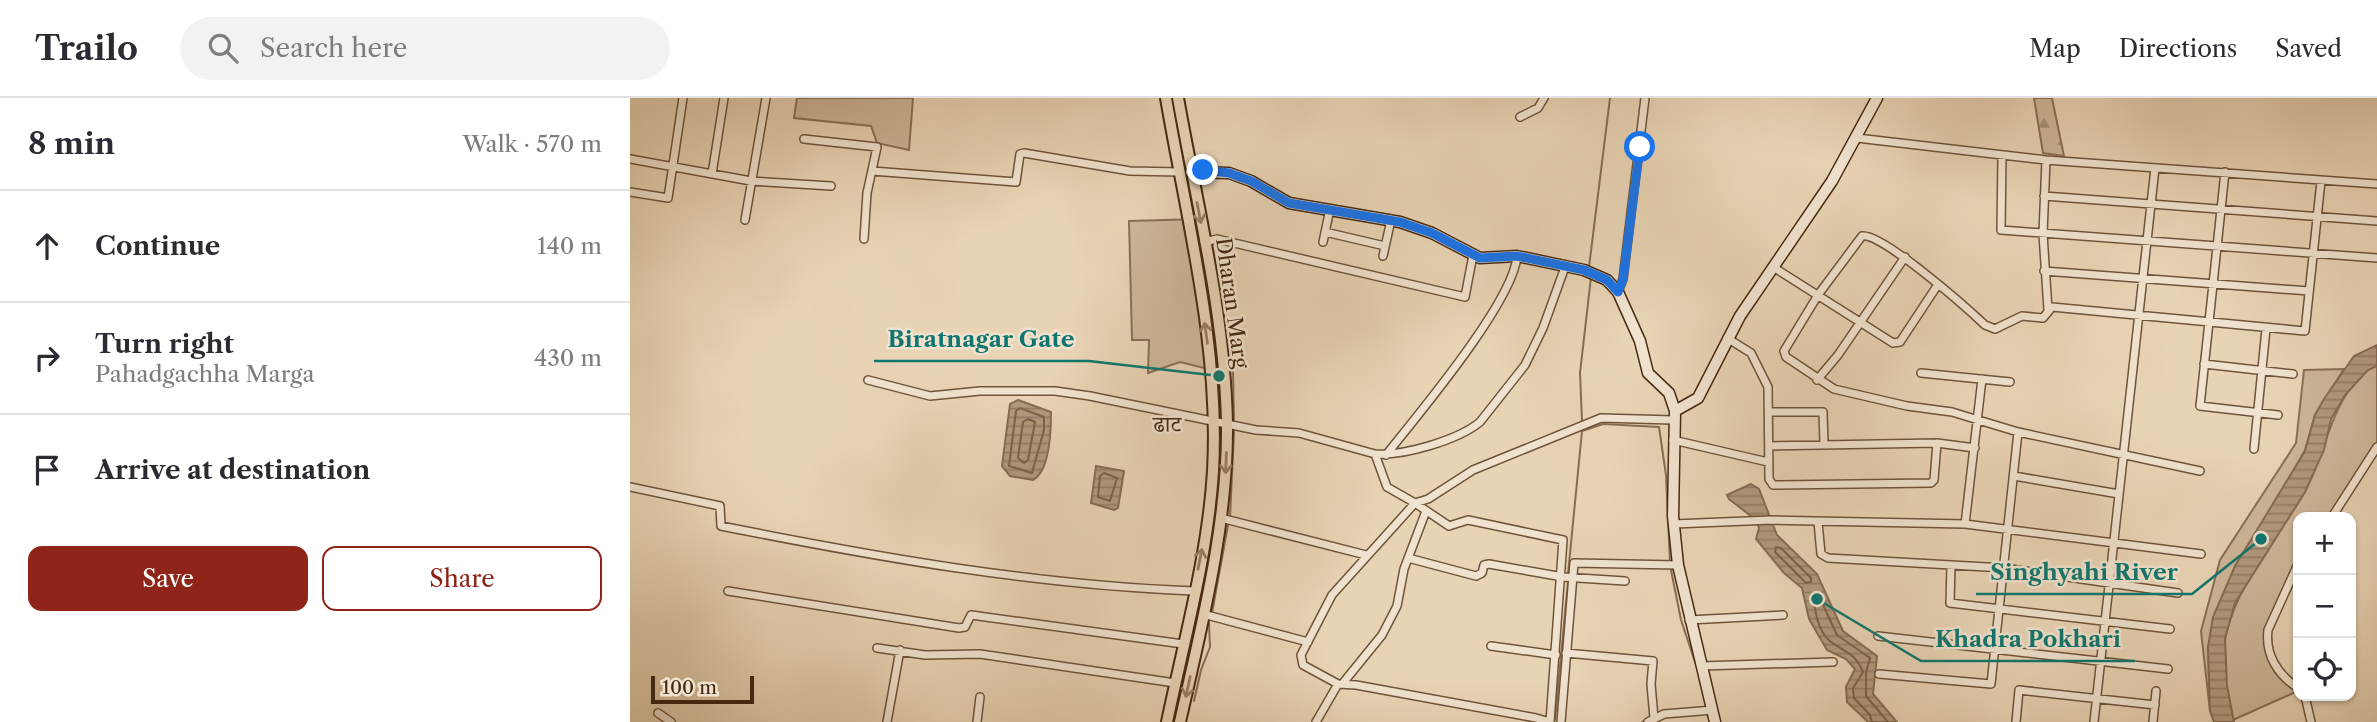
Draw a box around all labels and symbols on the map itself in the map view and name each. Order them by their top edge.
route start [1624,131,1655,162]
route end [1187,154,1218,185]
one-way arrow [1193,201,1206,224]
street label: Dharan Marg [1211,236,1254,371]
callout: Biratnagar Gate [874,317,1089,361]
one-way arrow [1199,322,1212,345]
text: Biratnagar Gate [887,325,1075,353]
district label: ढाट [1152,410,1182,438]
one-way arrow [1219,452,1232,475]
one-way arrow [1194,548,1207,571]
callout: Singhyahi River [1976,550,2192,594]
text: Singhyahi River [1990,558,2179,586]
callout: Khadra Pokhari [1921,617,2135,661]
text: Khadra Pokhari [1935,625,2121,653]
scale bar [651,673,754,705]
one-way arrow [1180,675,1194,698]

